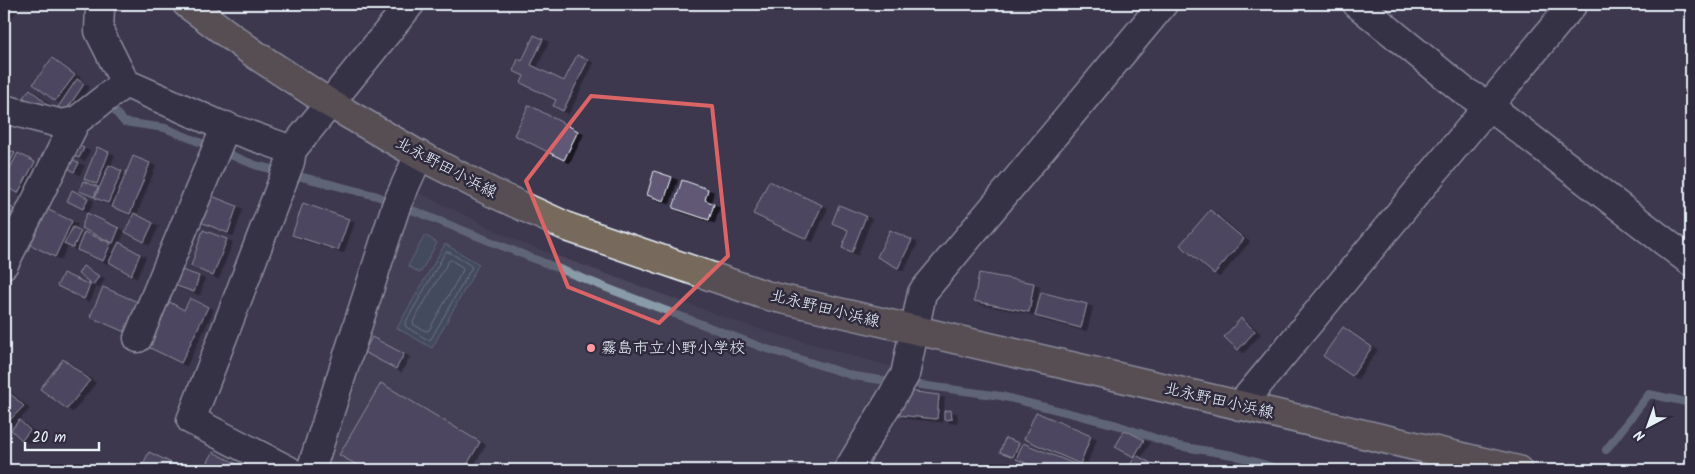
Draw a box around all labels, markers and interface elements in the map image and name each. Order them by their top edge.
street label: 北永野田小浜線 [391,131,501,205]
street label: 北永野田小浜線 [768,283,882,335]
place label: 霧島市立小野小学校 [601,336,745,361]
marker: 霧島市立小野小学校 [585,342,597,354]
street label: 北永野田小浜線 [1162,376,1276,426]
north arrow [1622,402,1672,452]
scale bar [25,419,99,451]
text: N [1629,424,1651,446]
text: 20 m [32,426,66,450]

